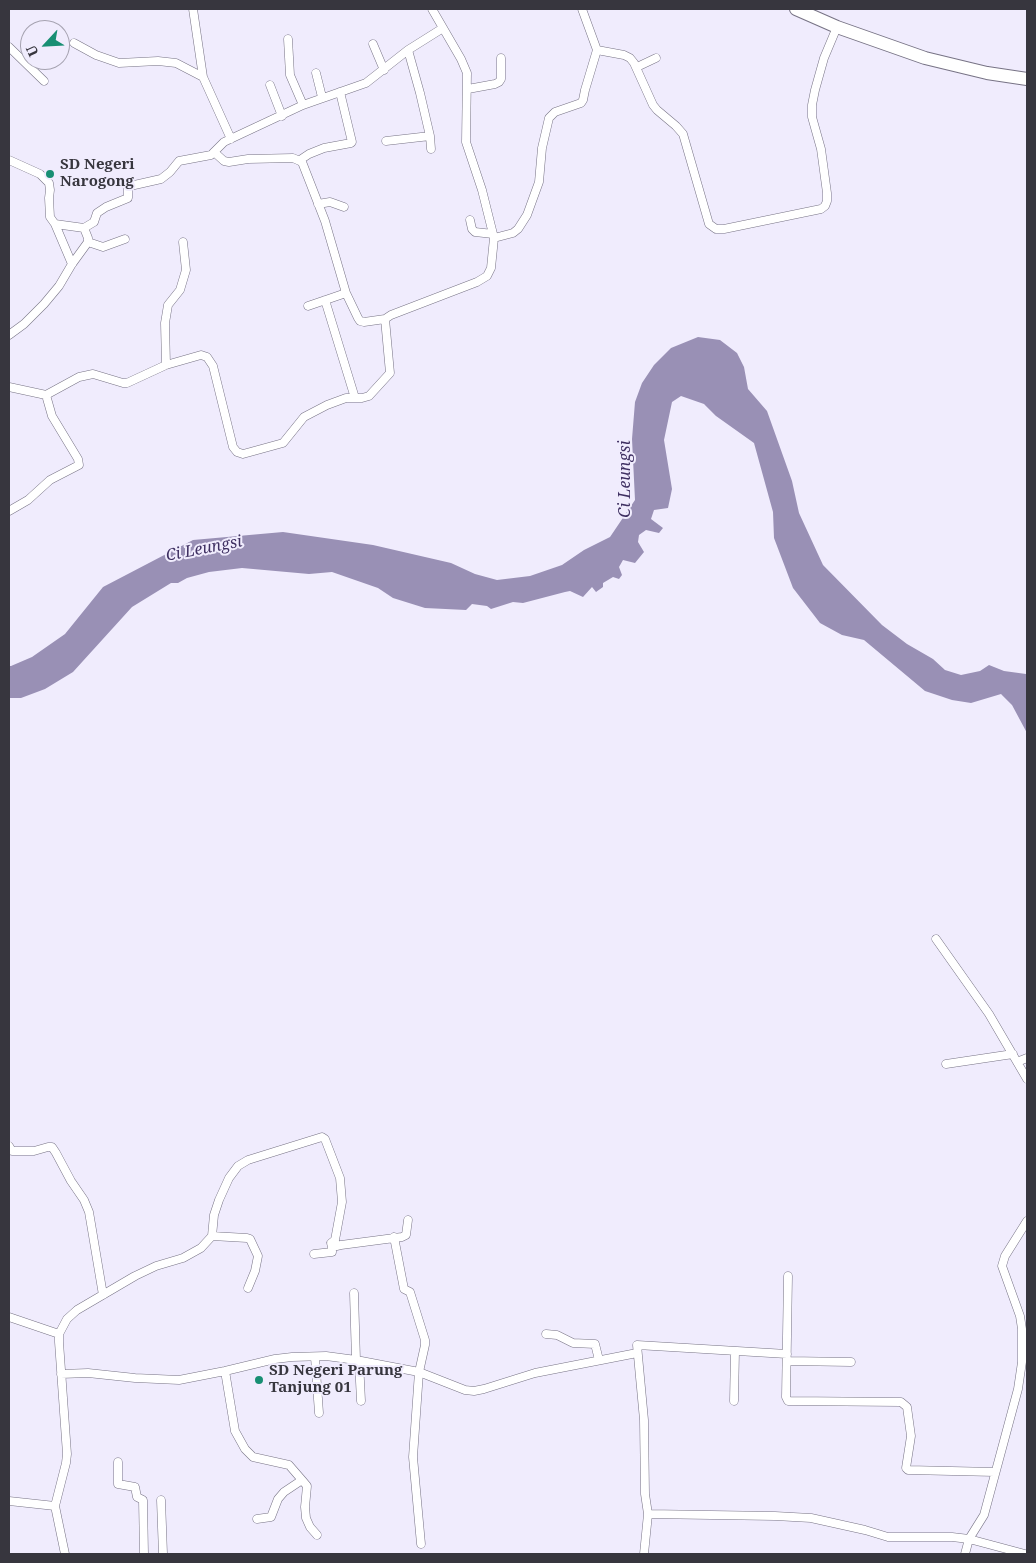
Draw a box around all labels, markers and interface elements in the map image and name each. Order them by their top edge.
north arrow [20,20,70,70]
text: U [21,42,43,60]
place label: SD Negeri Narogong [60,156,135,191]
marker: SD Negeri Narogong [44,168,56,180]
water label: Ci Leungsi [615,440,635,518]
water label: Ci Leungsi [164,532,244,566]
place label: SD Negeri Parung Tanjung 01 [269,1362,402,1397]
marker: SD Negeri Parung Tanjung 01 [253,1374,265,1386]

